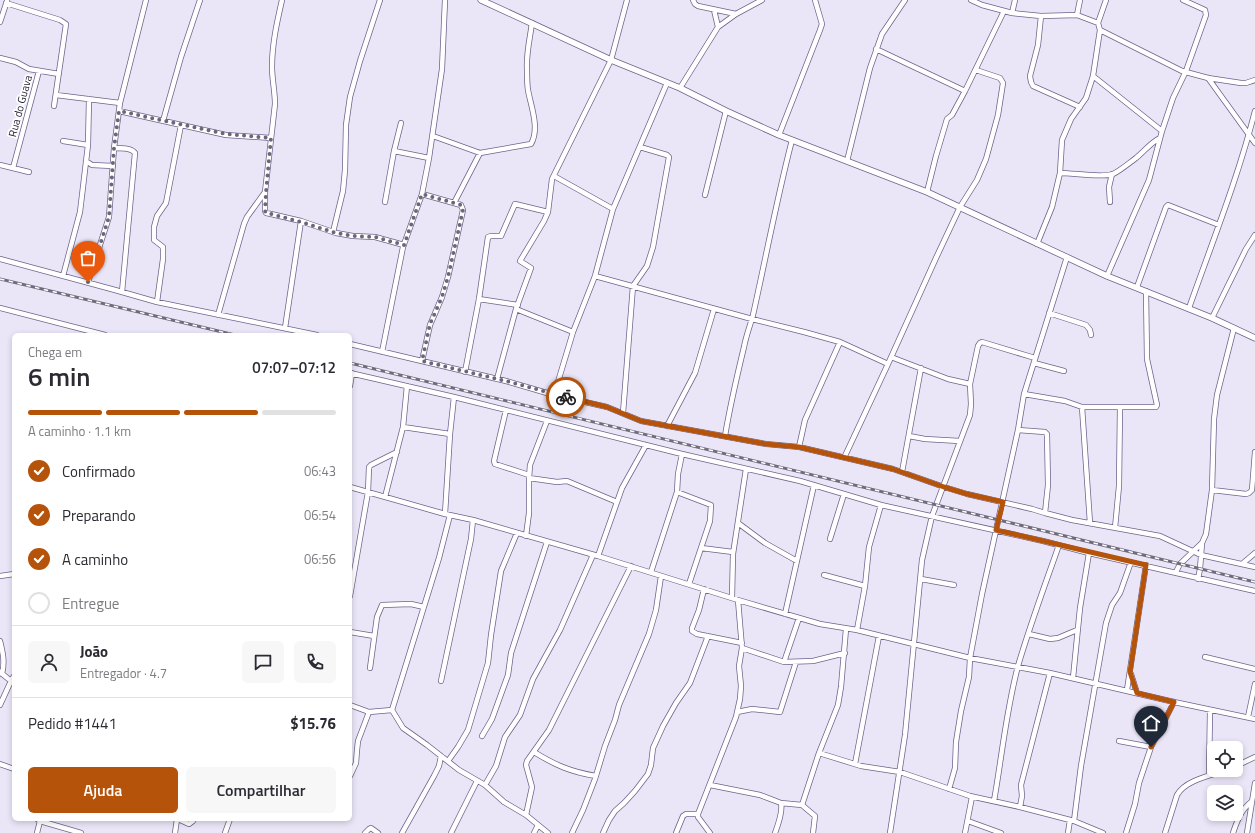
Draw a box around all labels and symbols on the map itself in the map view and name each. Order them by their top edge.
street label: Rua do Guava [4,73,36,139]
pin [71,241,105,282]
courier [546,377,586,417]
pin [1134,706,1168,747]

